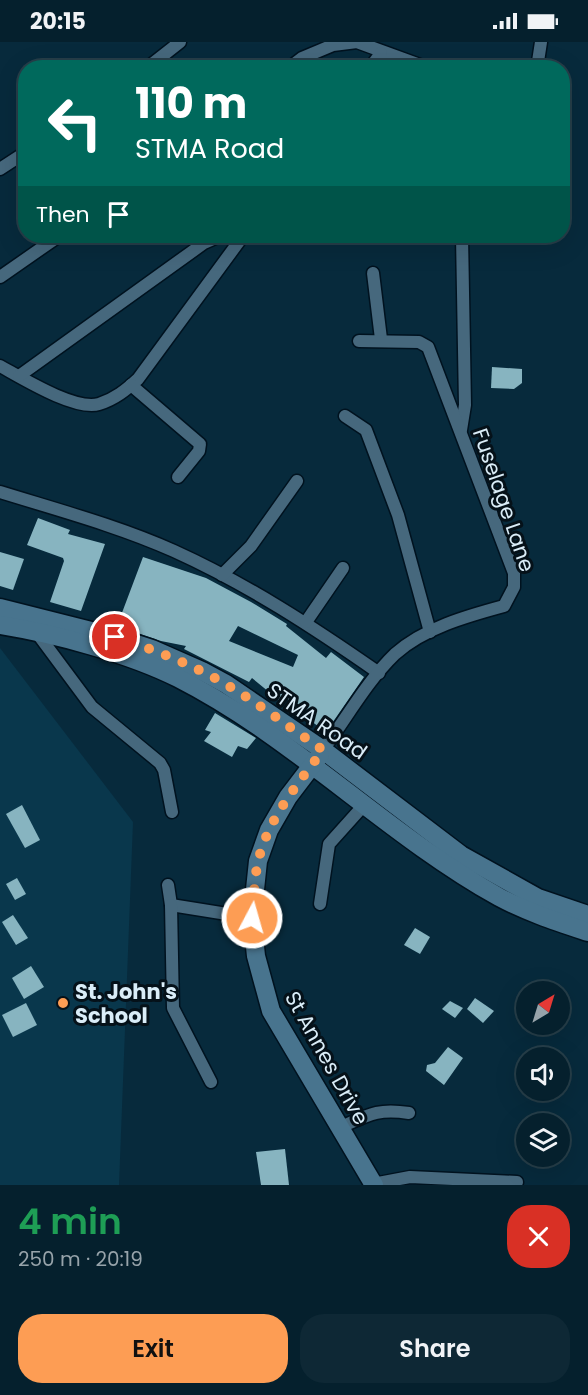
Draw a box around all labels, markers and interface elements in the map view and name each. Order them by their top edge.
text: 20:15 [30,6,86,37]
text: 110 m [135,74,247,133]
icon: left [36,84,114,162]
text: STMA Road [135,130,284,167]
icon: arrive [102,198,135,231]
text: Then [36,199,90,230]
street label: Fuselage Lane [466,424,542,576]
pin [89,611,140,662]
icon: arrive [98,620,131,653]
street label: STMA Road [261,676,373,766]
position arrow [220,886,284,950]
place label: St. John's School [75,977,177,1030]
north arrow [516,981,570,1035]
map controls [516,981,570,1167]
street label: St Annes Drive [278,986,376,1130]
marker: St. John's School [56,996,70,1010]
button: sound [516,1047,570,1101]
button: layers [516,1113,570,1167]
text: 4 min [18,1196,122,1247]
button: close [507,1205,570,1268]
text: 250 m · 20:19 [18,1245,143,1273]
button: Exit [18,1314,288,1383]
button: Share [300,1314,570,1383]

